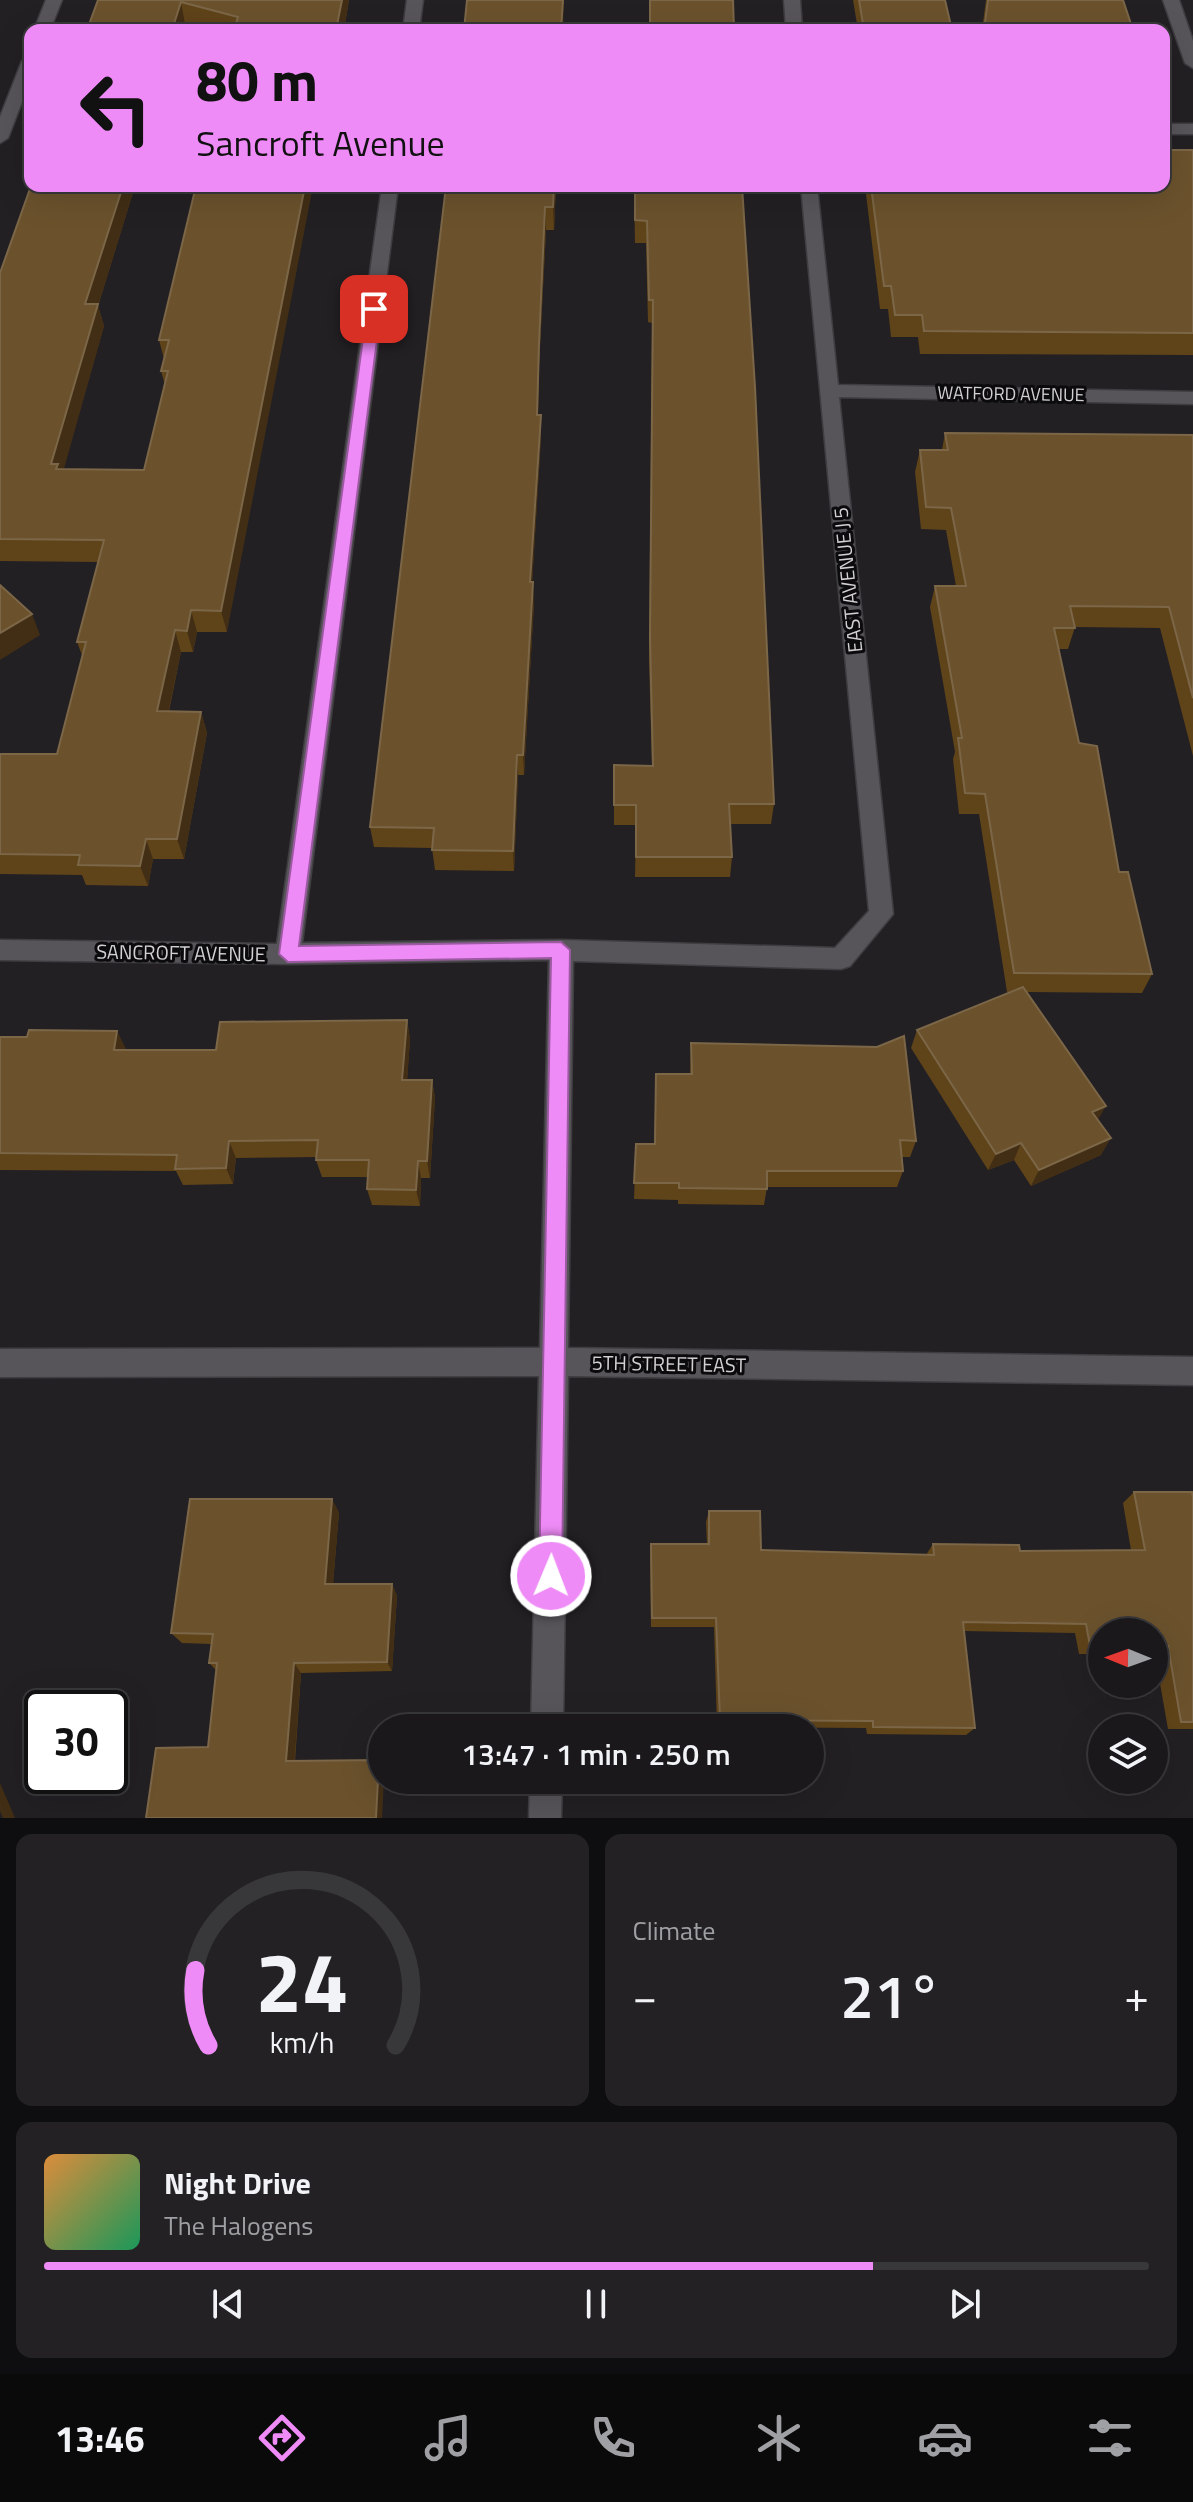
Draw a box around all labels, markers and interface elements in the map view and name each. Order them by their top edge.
text: 80 m [196,38,318,123]
icon: left [64,56,168,160]
text: Sancroft Avenue [196,115,445,170]
pin [340,275,408,343]
icon: arrive [352,287,396,331]
street label: WATFORD AVENUE [937,379,1085,408]
street label: EAST AVENUE J 5 [824,506,871,654]
street label: SANCROFT AVENUE [96,936,266,969]
street label: 5TH STREET EAST [591,1347,747,1380]
position arrow [509,1534,593,1618]
north arrow [1088,1618,1168,1698]
map controls [1088,1618,1168,1794]
speed limit sign: 30 [24,1690,128,1794]
button: layers [1088,1714,1168,1794]
text: 13:47 · 1 min · 250 m [461,1731,731,1777]
text: Climate [633,1911,715,1950]
text: 24 [256,1918,349,2044]
text: 21° [840,1950,941,2041]
text: − [633,1962,657,2029]
text: + [1124,1962,1149,2029]
text: km/h [270,2021,335,2064]
text: Night Drive [164,2160,311,2206]
text: The Halogens [164,2206,313,2245]
icon: previous [206,2282,250,2326]
icon: pause [574,2282,618,2326]
icon: next [943,2282,987,2326]
icon: directions [254,2410,310,2466]
icon: music [420,2410,476,2466]
icon: phone [585,2410,641,2466]
icon: climate [751,2410,807,2466]
icon: car [917,2410,973,2466]
icon: filters [1082,2410,1138,2466]
text: 13:46 [55,2411,145,2466]

